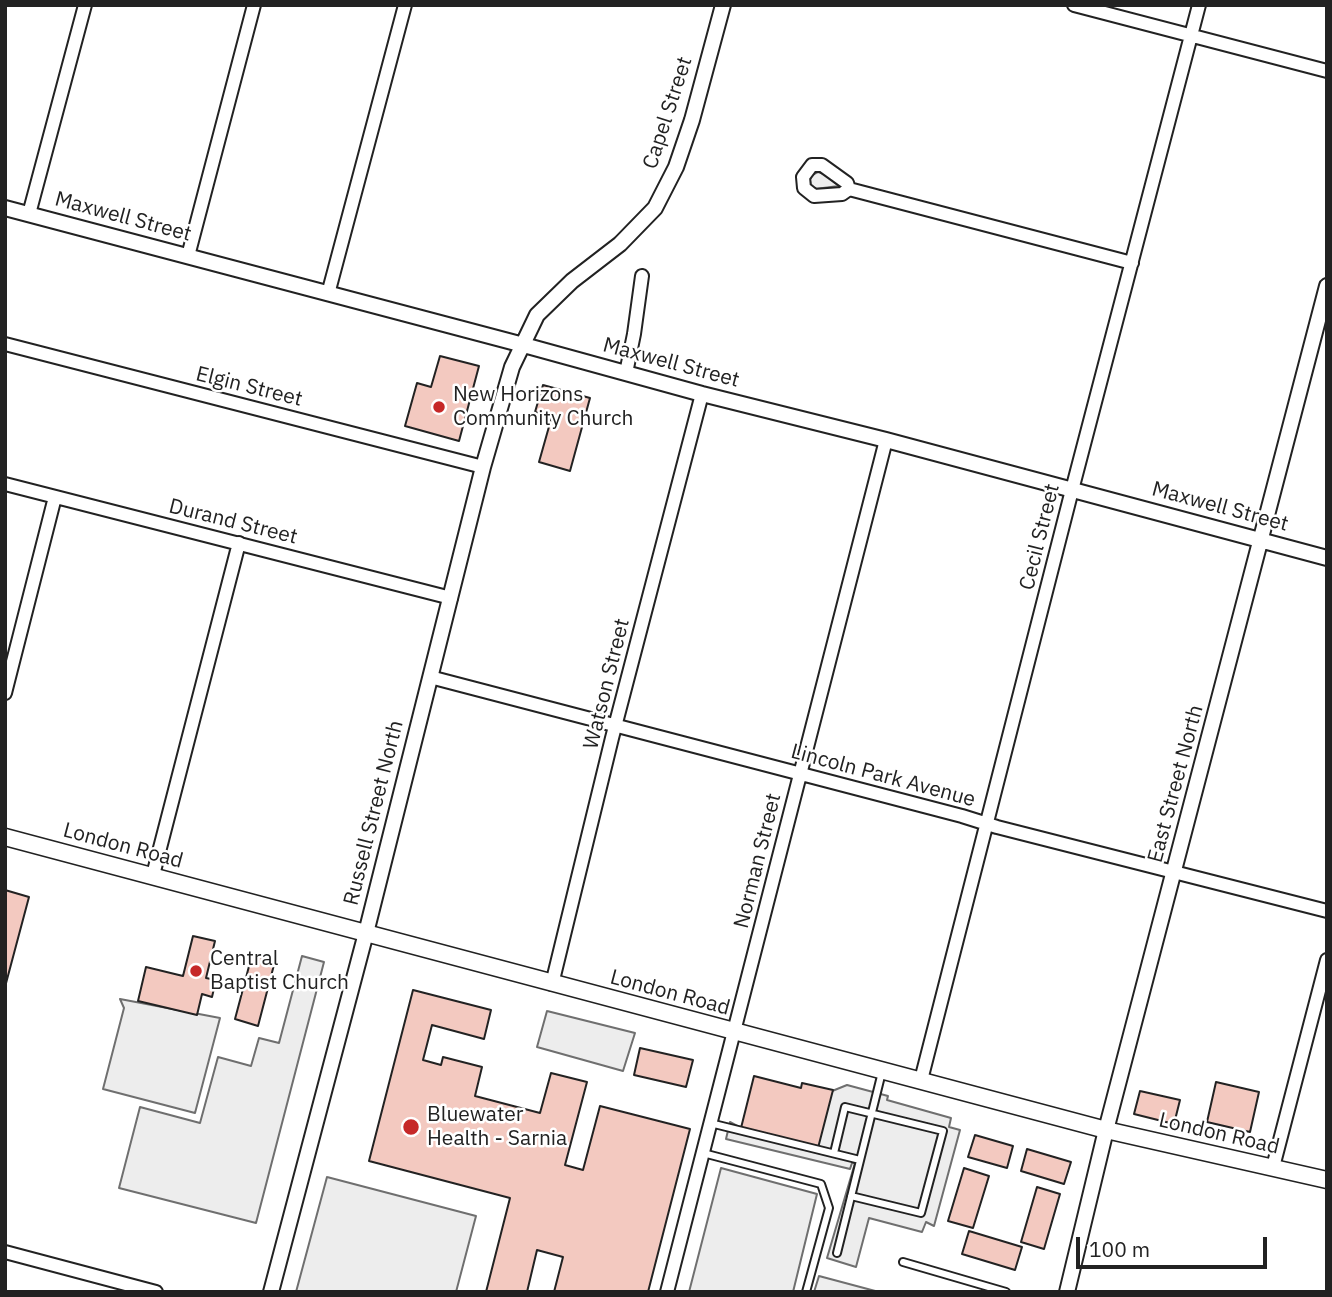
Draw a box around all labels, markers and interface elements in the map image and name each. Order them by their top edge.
street label: Capel Street [638,54,698,172]
street label: Maxwell Street [52,187,194,247]
street label: Maxwell Street [600,333,742,393]
street label: Elgin Street [193,362,305,412]
place label: New Horizons Community Church [453,382,633,432]
marker: New Horizons Community Church [431,399,447,415]
street label: Maxwell Street [1149,477,1291,537]
street label: Cecil Street [1015,481,1065,593]
street label: Durand Street [166,494,300,550]
street label: Watson Street [579,616,635,752]
street label: East Street North [1143,702,1209,866]
street label: Russell Street North [339,718,409,908]
street label: Lincoln Park Avenue [788,739,978,813]
street label: Norman Street [729,791,787,931]
street label: London Road [60,818,186,874]
place label: Central Baptist Church [210,946,349,996]
marker: Central Baptist Church [188,963,204,979]
street label: London Road [607,965,733,1021]
place label: Bluewater Health - Sarnia [427,1102,567,1152]
street label: London Road [1156,1108,1282,1160]
marker: Bluewater Health - Sarnia [401,1117,421,1137]
scale bar [1080,1224,1271,1268]
text: 100 m [1089,1235,1150,1263]

